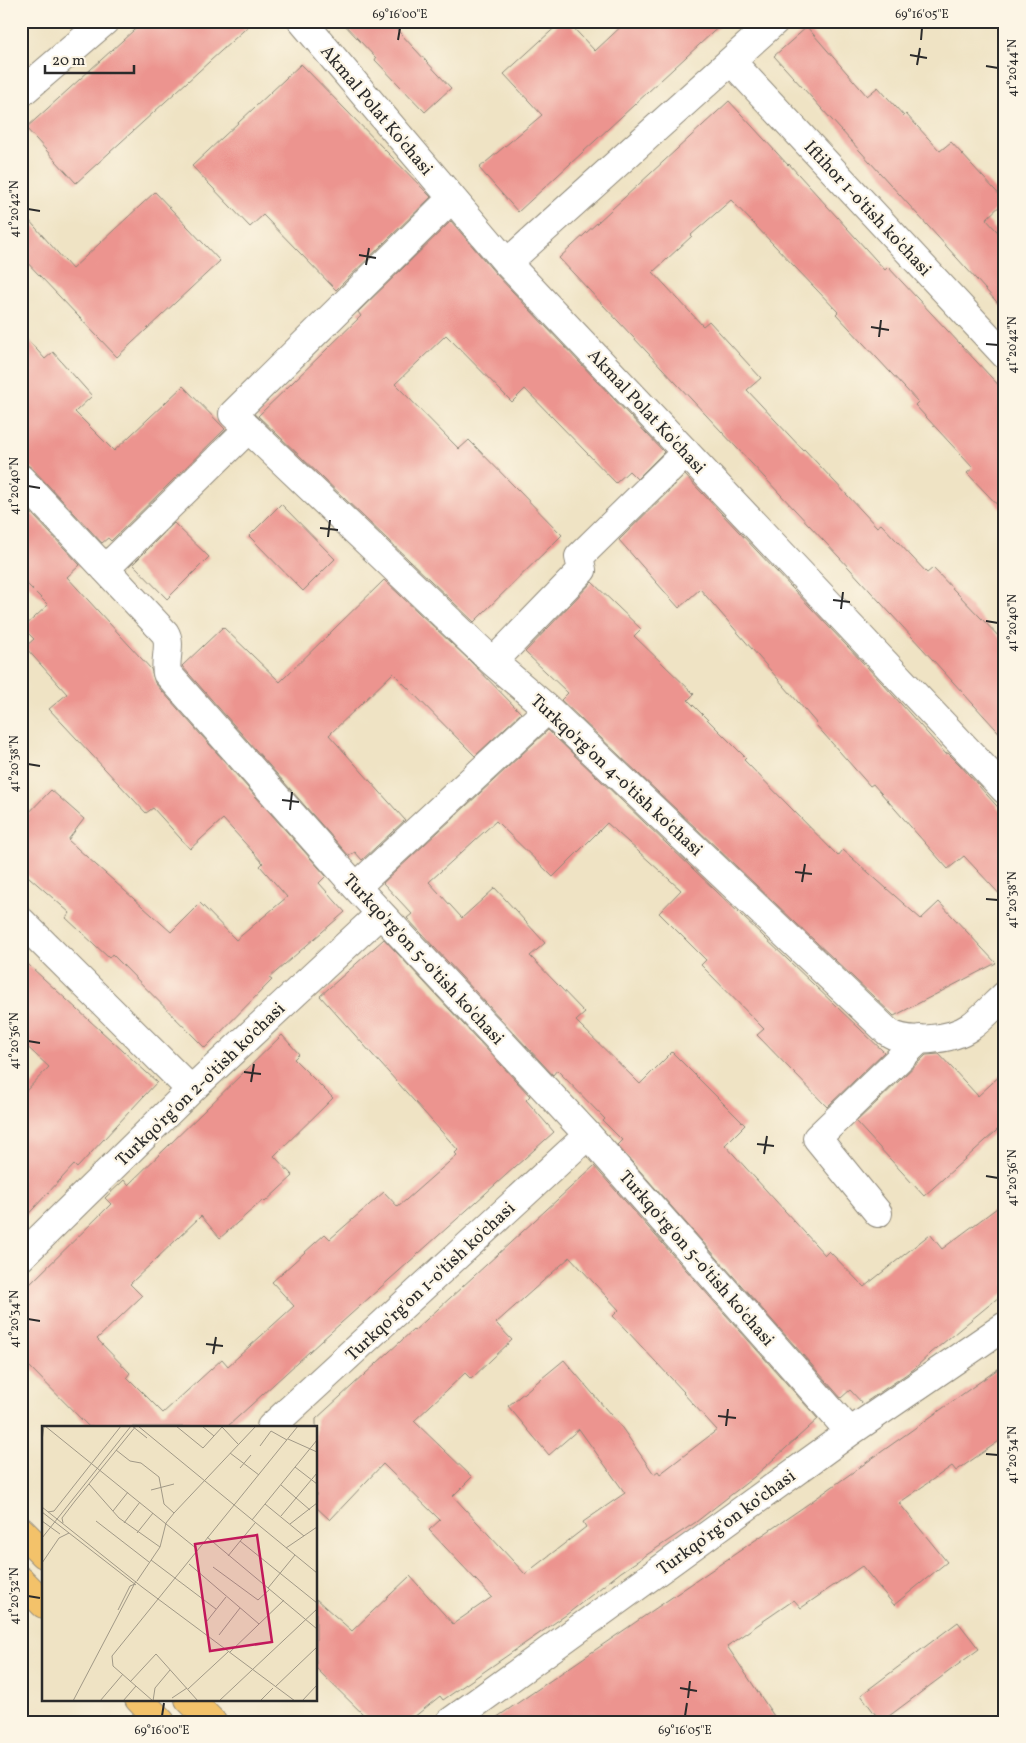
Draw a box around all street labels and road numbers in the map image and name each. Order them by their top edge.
street label: Akmal Polat Ko'chasi [314,40,438,182]
street label: Iftihor 1-o'tish ko'chasi [797,136,936,282]
street label: Akmal Polat Ko'chasi [581,344,711,480]
street label: Turkqo'rg'on 4-o'tish ko'chasi [524,689,708,863]
street label: Turkqo'rg'on 5-o'tish ko'chasi [337,869,509,1051]
street label: Turkqo'rg'on 2-o'tish ko'chasi [111,997,291,1173]
street label: Turkqo'rg'on 5-o'tish ko'chasi [612,1166,779,1352]
street label: Turkqo'rg'on 1-o'tish ko'chasi [341,1197,521,1368]
street label: Turkqoʻrgʻon koʻchasi [652,1464,801,1582]

